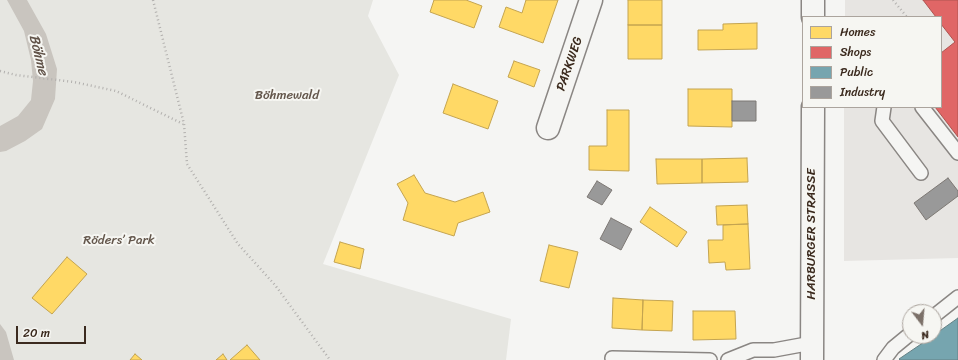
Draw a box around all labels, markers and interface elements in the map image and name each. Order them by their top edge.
legend [802,16,942,108]
text: Homes [840,21,876,43]
water label: Böhme [25,33,51,77]
street label: PARKWEG [553,35,587,93]
text: Shops [840,41,871,63]
text: Public [840,61,873,83]
text: Industry [840,81,885,103]
park label: Böhmewald [255,88,319,104]
street label: HARBURGER STRASSE [804,168,820,300]
park label: Röders’ Park [83,233,155,249]
north arrow [902,304,942,344]
scale bar [18,318,88,344]
text: 20 m [23,322,50,344]
text: N [919,325,931,345]

